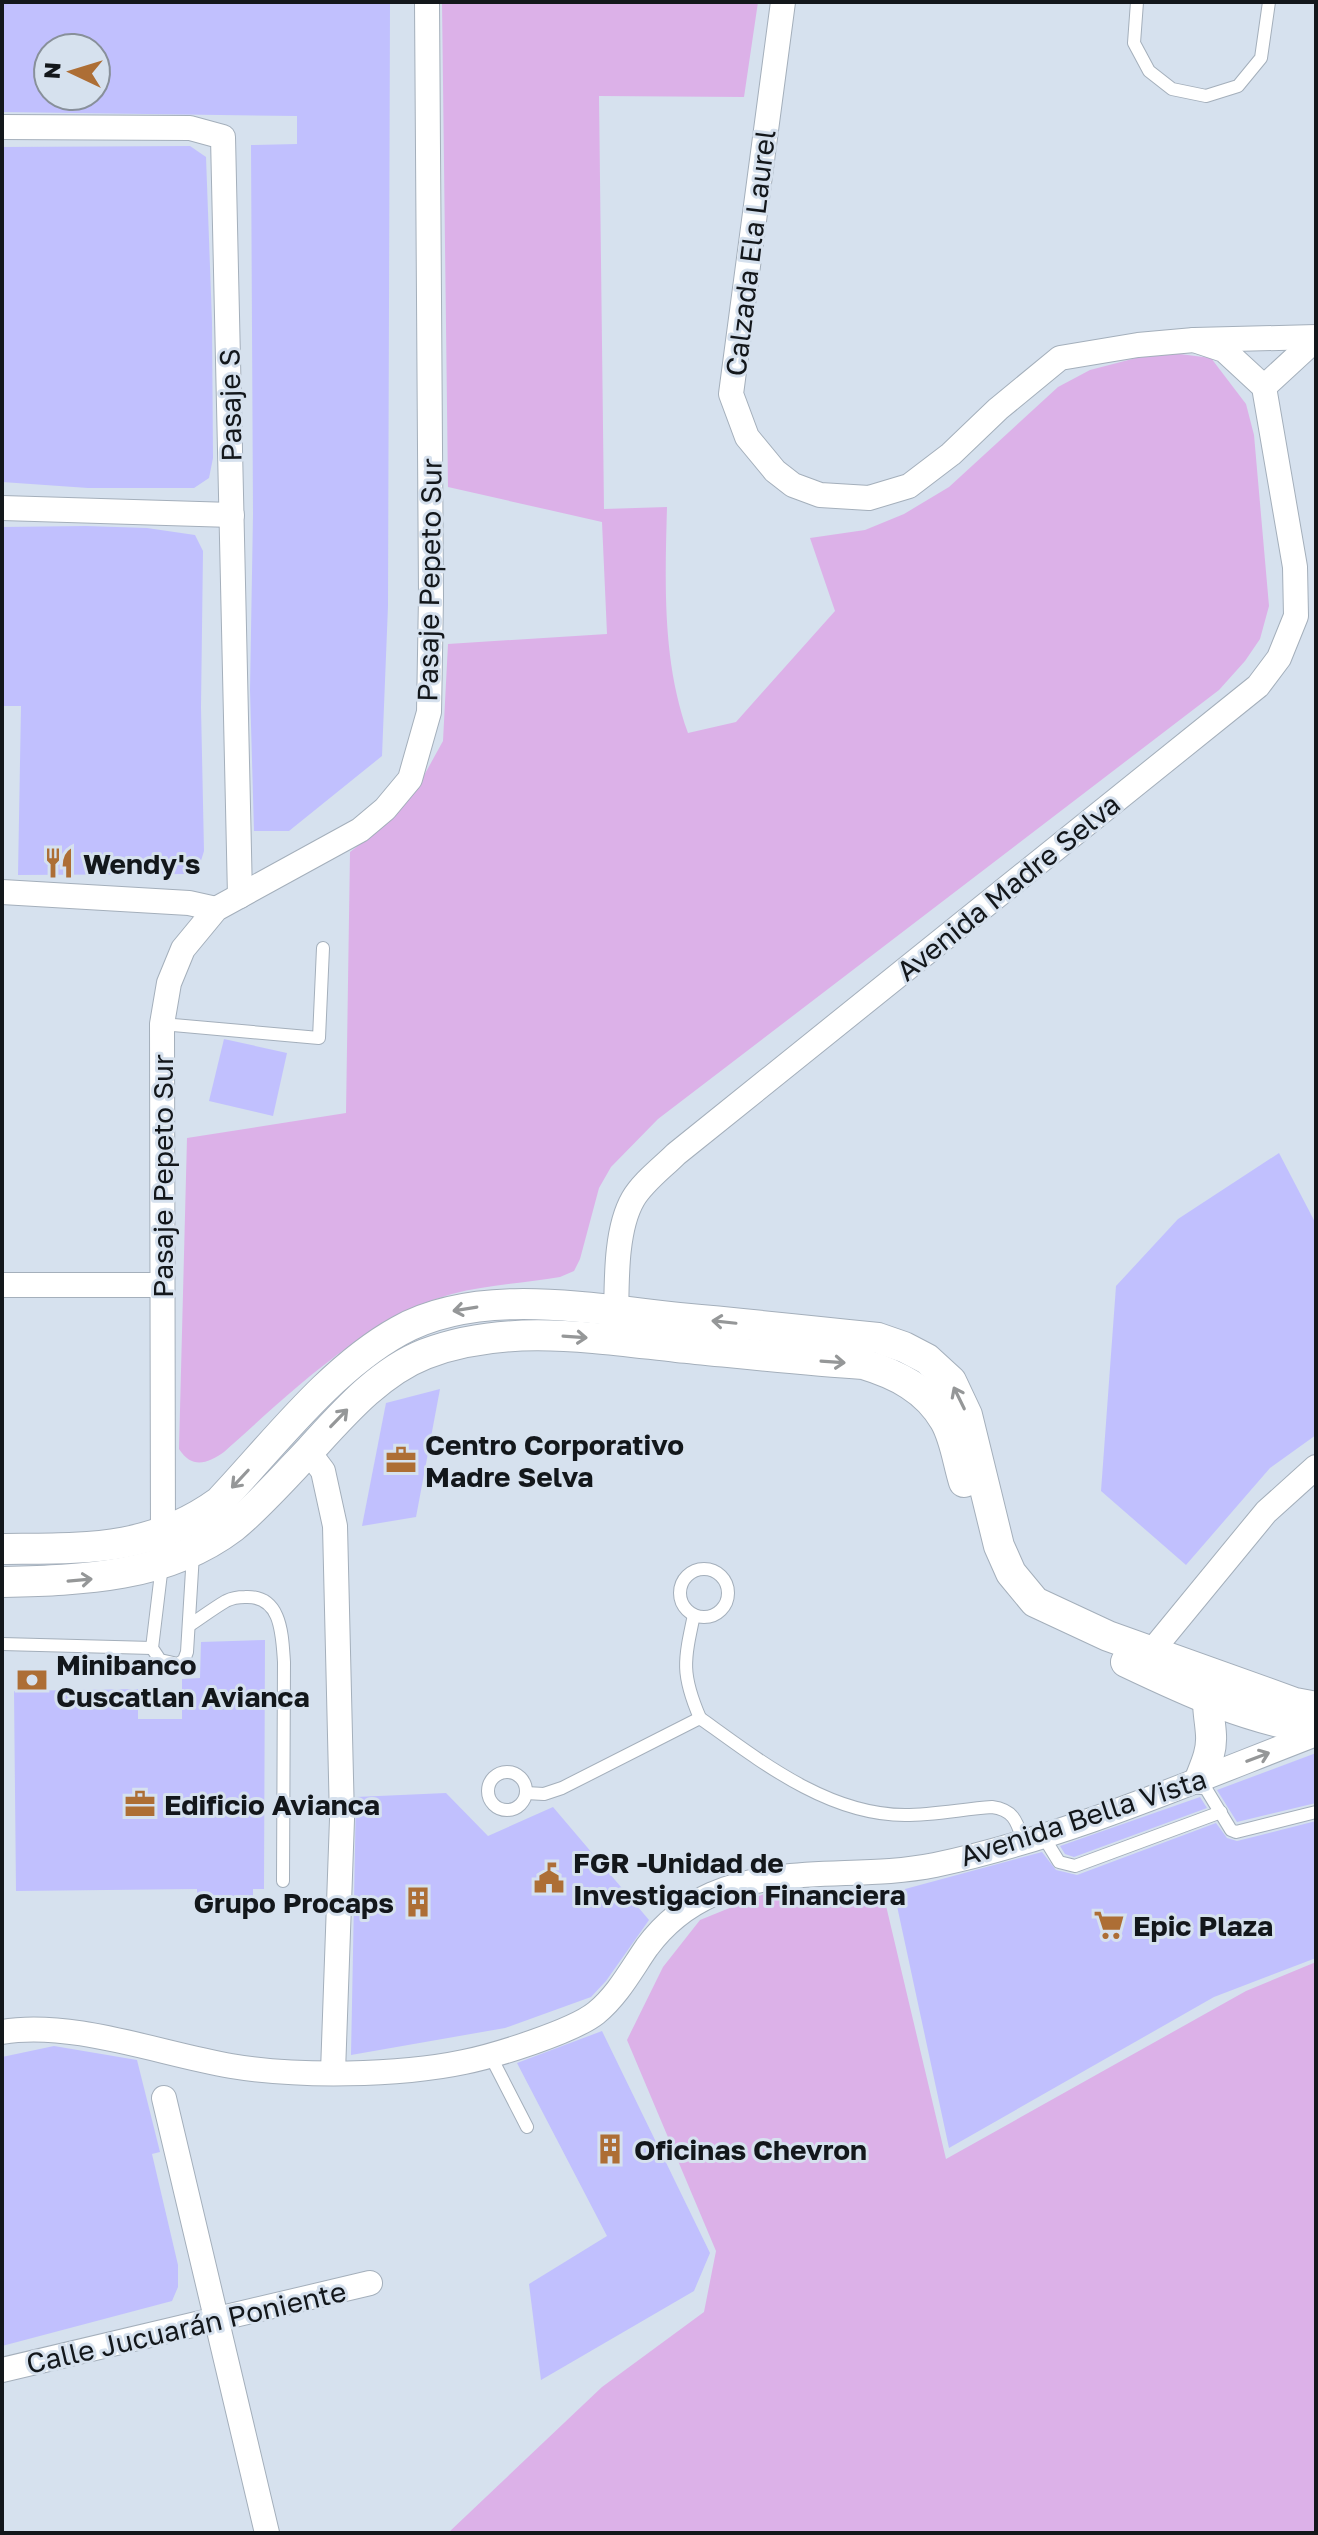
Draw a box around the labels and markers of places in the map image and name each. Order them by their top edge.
restaurant icon: Wendy's [42,846,76,880]
place label: Wendy's [83,847,200,880]
place label: Centro Corporativo Madre Selva [425,1428,684,1493]
office icon: Centro Corporativo Madre Selva [384,1443,418,1477]
place label: Minibanco Cuscatlan Avianca [56,1648,310,1713]
bank icon: Minibanco Cuscatlan Avianca [15,1663,49,1697]
office icon: Edificio Avianca [123,1787,157,1821]
place label: Edificio Avianca [164,1788,380,1821]
place label: FGR -Unidad de Investigacion Financiera [573,1846,906,1911]
public building icon: FGR -Unidad de Investigacion Financiera [532,1861,566,1895]
building icon: Grupo Procaps [401,1885,435,1919]
place label: Grupo Procaps [194,1886,394,1919]
supermarket icon: Epic Plaza [1092,1908,1126,1942]
place label: Epic Plaza [1133,1909,1273,1942]
building icon: Oficinas Chevron [593,2132,627,2166]
place label: Oficinas Chevron [634,2133,867,2166]

